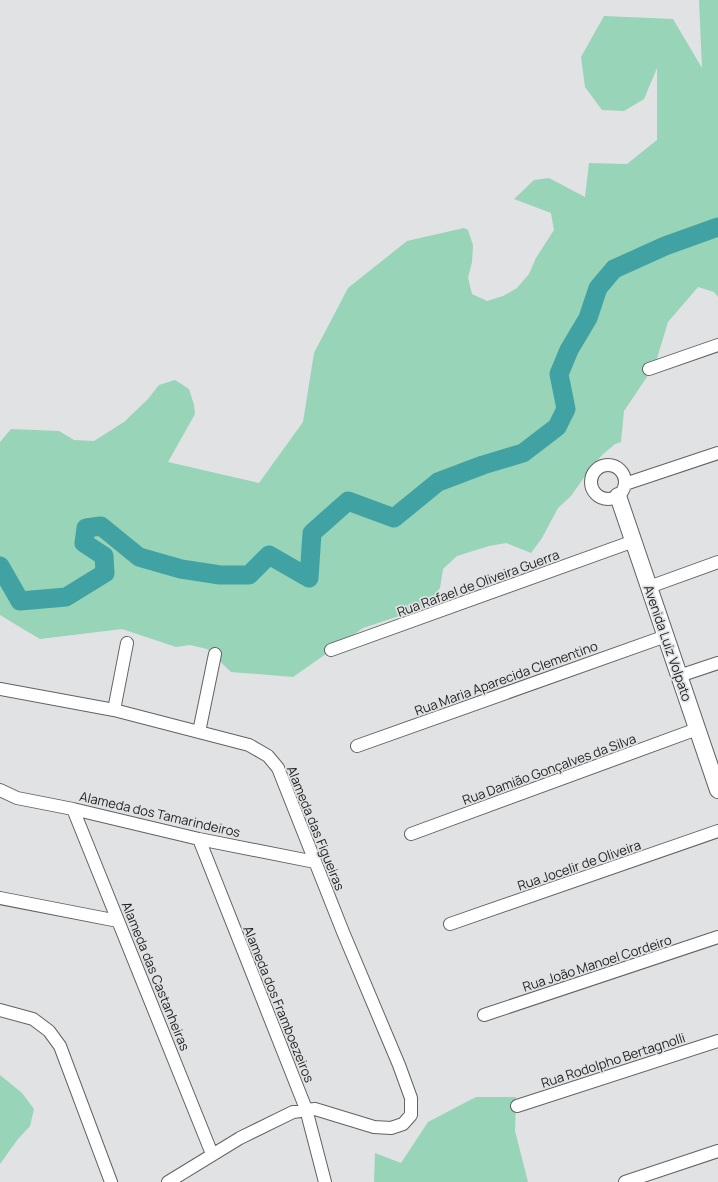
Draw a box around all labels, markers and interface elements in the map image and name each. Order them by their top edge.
street label: Rua Rafael de Oliveira Guerra [394,545,562,621]
street label: Avenida Luiz Volpato [640,582,696,704]
street label: Rua Maria Aparecida Clementino [412,636,600,720]
street label: Rua Damião Gonçalves da Silva [460,729,638,809]
street label: Alameda das Figueiras [283,763,349,893]
street label: Alameda dos Tamarindeiros [78,787,242,841]
street label: Rua Jocelir de Oliveira [515,835,643,895]
street label: Alameda das Castanheiras [118,899,194,1053]
street label: Alameda dos Framboezeiros [239,923,319,1085]
street label: Rua João Manoel Cordeiro [520,930,674,996]
street label: Rua Rodolpho Bertagnolli [539,1028,687,1092]

